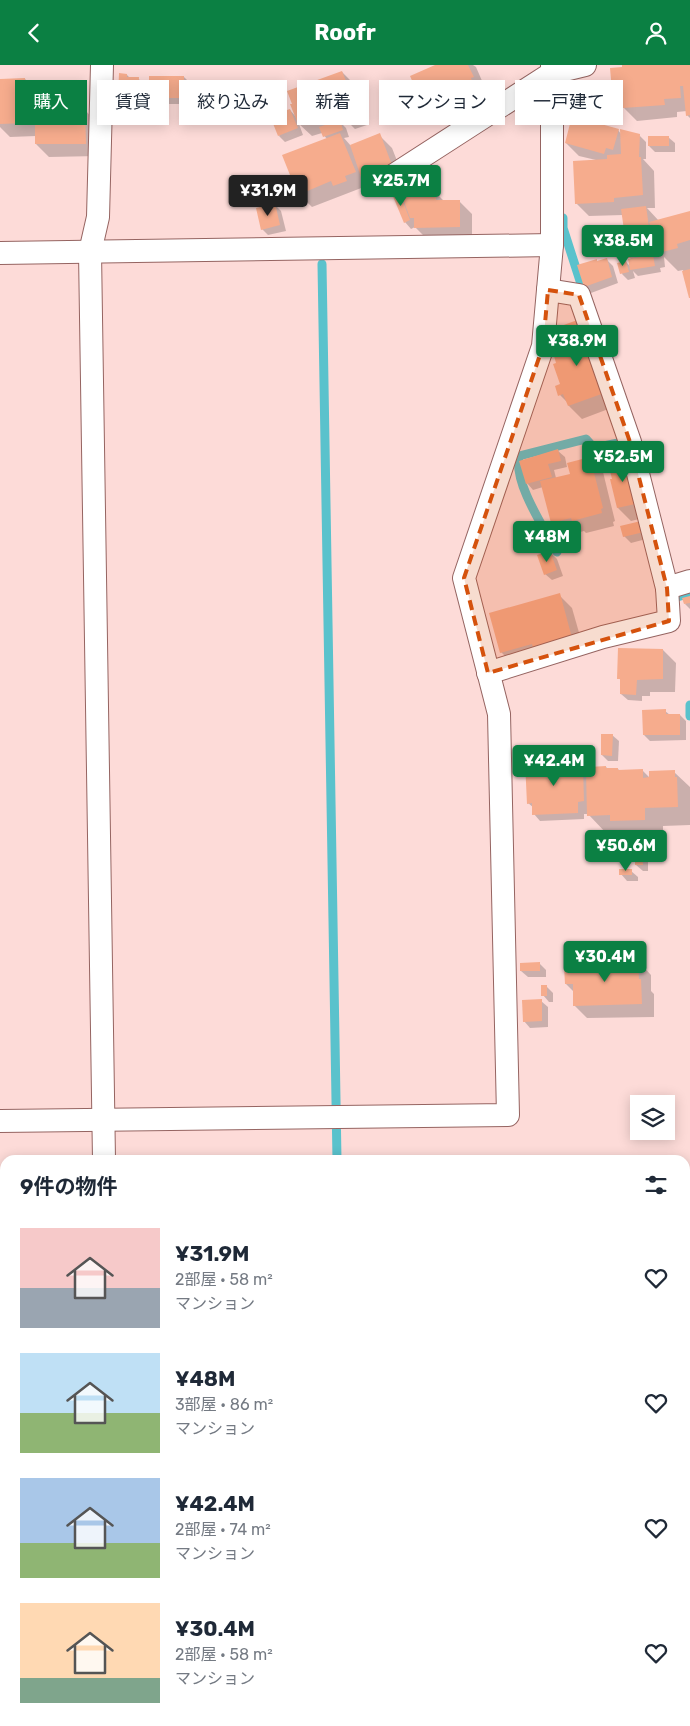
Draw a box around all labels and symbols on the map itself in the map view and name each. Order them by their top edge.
pin: ¥25.7M [360,165,442,207]
pin: ¥31.9M [227,175,309,217]
pin: ¥38.5M [582,225,664,267]
pin: ¥38.9M [536,325,618,367]
pin: ¥52.5M [582,441,664,483]
pin: ¥48M [517,521,577,563]
pin: ¥42.4M [513,745,595,787]
pin: ¥50.6M [585,829,667,872]
pin: ¥30.4M [564,941,646,983]

